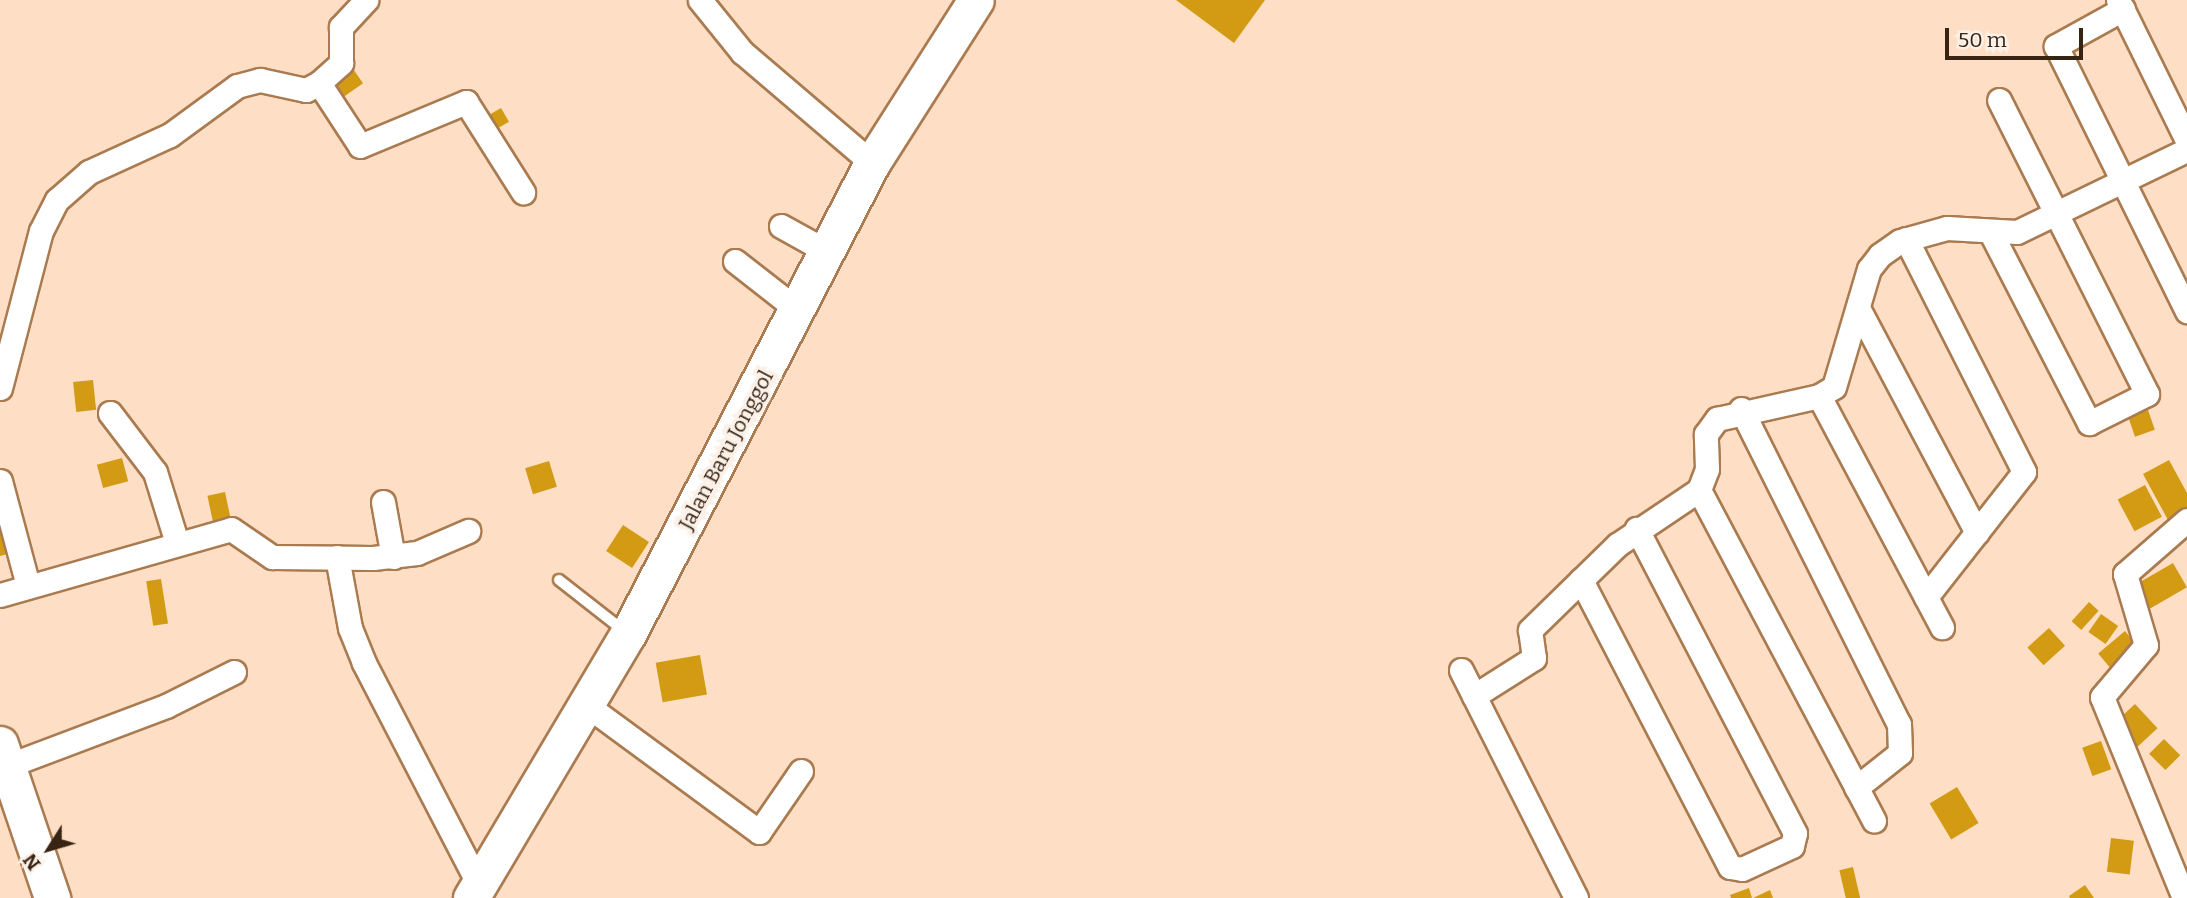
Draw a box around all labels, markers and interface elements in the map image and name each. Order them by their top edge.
scale bar [1949,14,2087,58]
text: 50 m [1958,27,2007,53]
street label: Jalan Baru Jonggol [673,366,779,534]
north arrow [14,814,84,884]
text: N [18,849,45,875]

